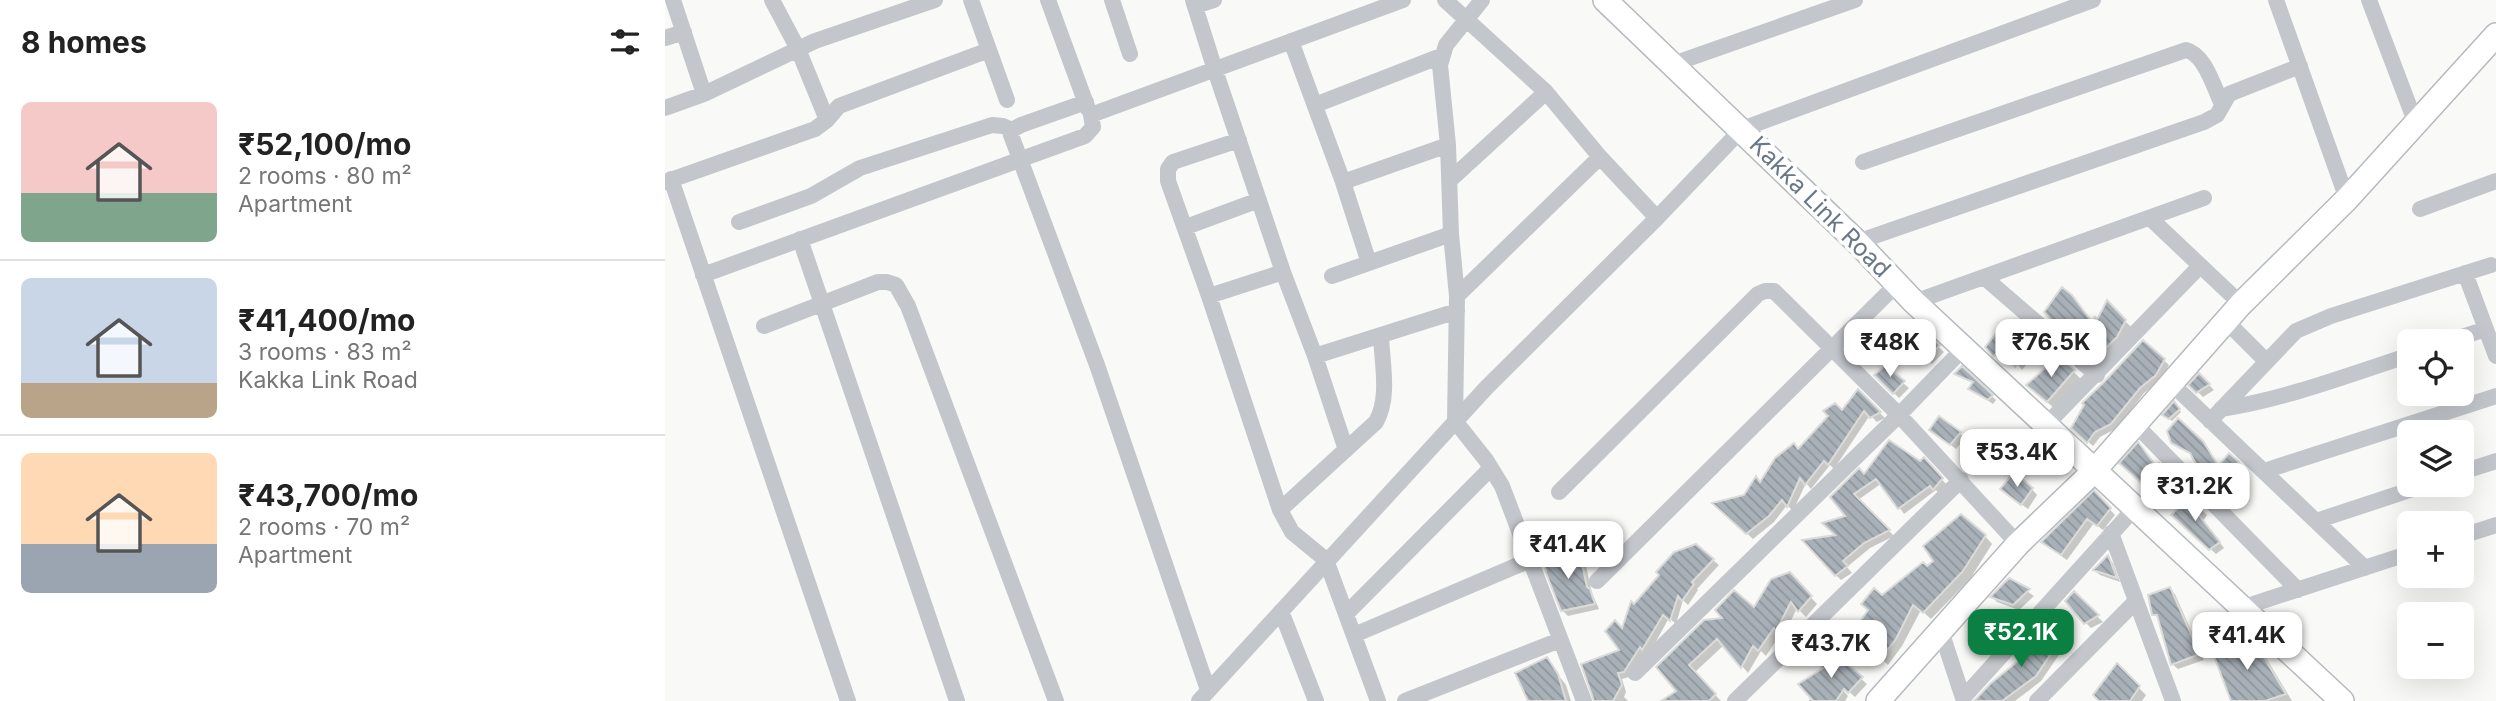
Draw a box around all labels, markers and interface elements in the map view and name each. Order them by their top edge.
icon: filters [606,23,644,61]
text: 8 homes [21,24,147,60]
text: ₹52,100/mo [238,126,411,162]
icon: home [77,130,161,214]
street label: Kakka Link Road [1744,130,1897,283]
text: 2 rooms · 80 m² [238,162,412,190]
text: Apartment [238,190,352,218]
text: ₹41,400/mo [238,302,415,338]
icon: home [77,306,161,390]
pin: ₹48K [1849,320,1931,379]
pin: ₹76.5K [1994,320,2108,379]
text: ₹48K [1860,328,1920,356]
text: ₹76.5K [2011,328,2091,356]
map controls [2397,329,2474,679]
button: locate [2397,329,2474,406]
text: 3 rooms · 83 m² [238,338,412,366]
text: Kakka Link Road [238,366,418,394]
button: layers [2397,420,2474,497]
pin: ₹53.4K [1960,430,2074,489]
text: ₹53.4K [1976,438,2058,466]
pin: ₹31.2K [2138,463,2252,523]
text: ₹31.2K [2157,472,2233,500]
text: ₹43,700/mo [238,477,418,513]
icon: home [77,481,161,565]
button: + [2397,511,2474,588]
text: 2 rooms · 70 m² [238,513,410,541]
pin: ₹41.4K [1511,522,1625,581]
text: ₹41.4K [1529,530,1607,558]
text: Apartment [238,541,352,569]
button: − [2397,602,2474,679]
pin: ₹52.1K [1964,610,2078,669]
pin: ₹41.4K [2190,612,2304,672]
text: ₹52.1K [1984,618,2058,646]
pin: ₹43.7K [1774,620,1888,680]
text: ₹41.4K [2208,621,2286,649]
text: ₹43.7K [1791,629,1871,657]

